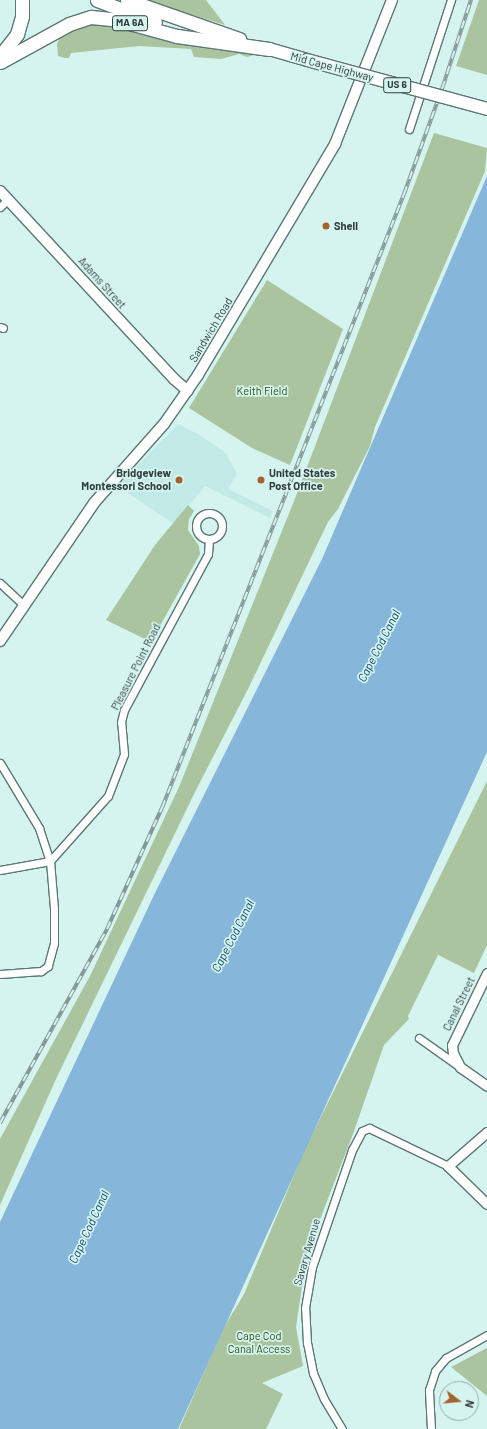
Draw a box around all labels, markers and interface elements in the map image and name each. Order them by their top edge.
road number: MA 6A [112,15,148,31]
street label: Mid Cape Highway [289,50,375,84]
road number: US 6 [383,77,411,93]
place label: Shell [334,219,358,233]
marker: Shell [321,221,331,231]
street label: Adams Street [75,255,129,311]
street label: Sandwich Road [187,295,235,365]
park label: Keith Field [237,384,287,398]
place label: Bridgeview Montessori School [81,467,171,493]
place label: United States Post Office [269,467,335,493]
marker: Bridgeview Montessori School [174,475,184,485]
marker: United States Post Office [256,475,266,485]
water label: Cape Cod Canal [355,608,403,684]
street label: Pleasure Point Road [109,622,163,712]
water label: Cape Cod Canal [209,898,257,974]
street label: Canal Street [440,975,478,1033]
water label: Cape Cod Canal [66,1188,112,1266]
street label: Savary Avenue [291,1217,323,1287]
park label: Cape Cod Canal Access [228,1330,290,1356]
north arrow [439,1381,479,1421]
text: N [463,1399,477,1409]

